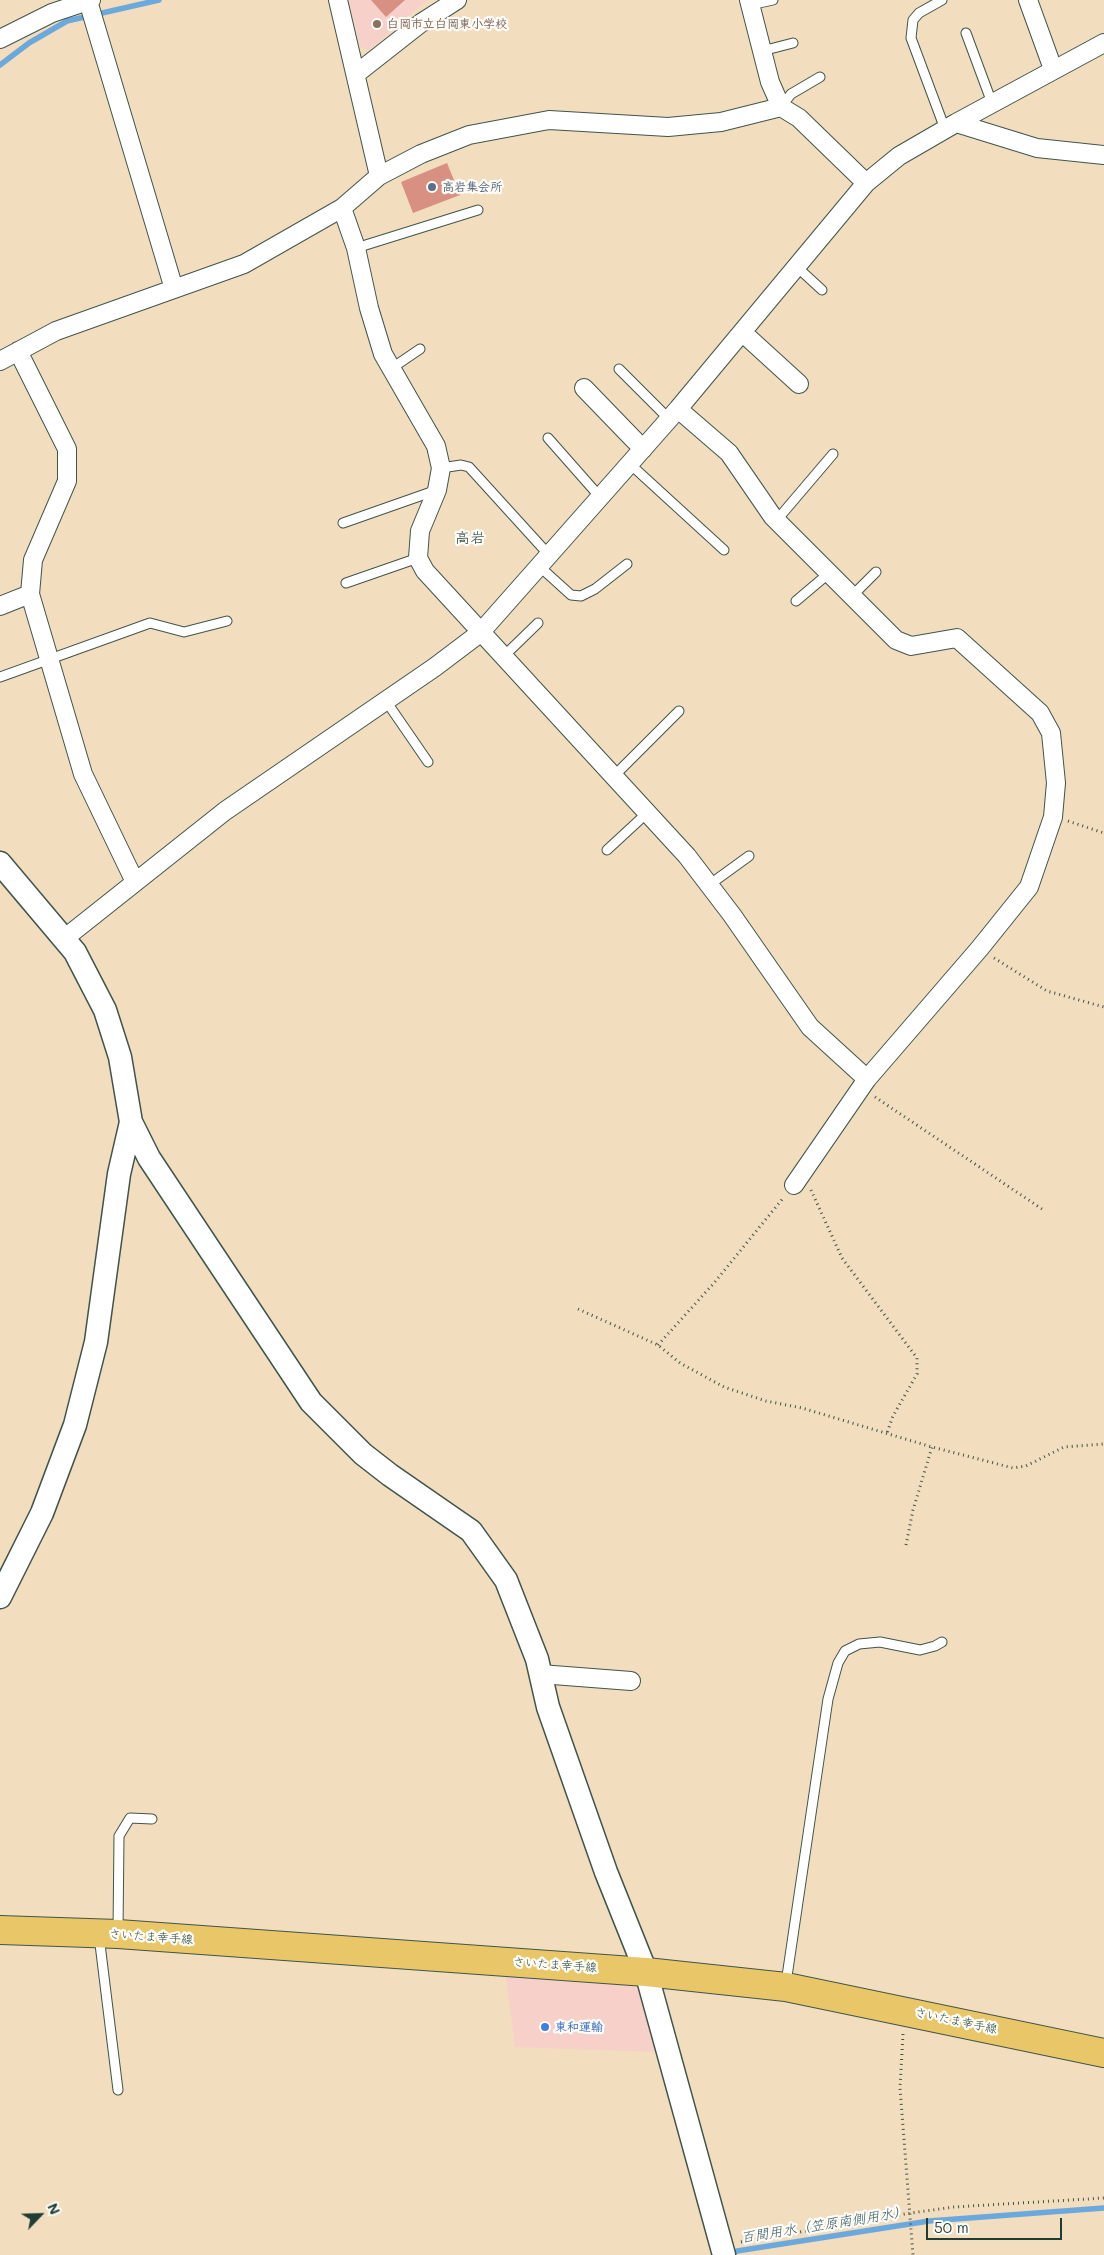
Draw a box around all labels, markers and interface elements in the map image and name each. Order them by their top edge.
place label: 白岡市立白岡東小学校 [387,17,507,31]
marker: 白岡市立白岡東小学校 [371,18,383,30]
place label: 高岩集会所 [442,180,502,194]
marker: 高岩集会所 [426,181,438,193]
district label: 高岩 [455,529,485,547]
street label: さいたま幸手線 [109,1927,193,1947]
street label: さいたま幸手線 [513,1955,597,1975]
street label: さいたま幸手線 [913,2005,999,2037]
place label: 東和運輸 [555,2020,603,2034]
marker: 東和運輸 [539,2021,551,2033]
north arrow [15,2190,65,2240]
text: N [43,2200,65,2217]
water label: 百間用水（笠原南側用水） [740,2204,908,2246]
scale bar [929,2208,1065,2240]
text: 50 m [934,2217,969,2237]

